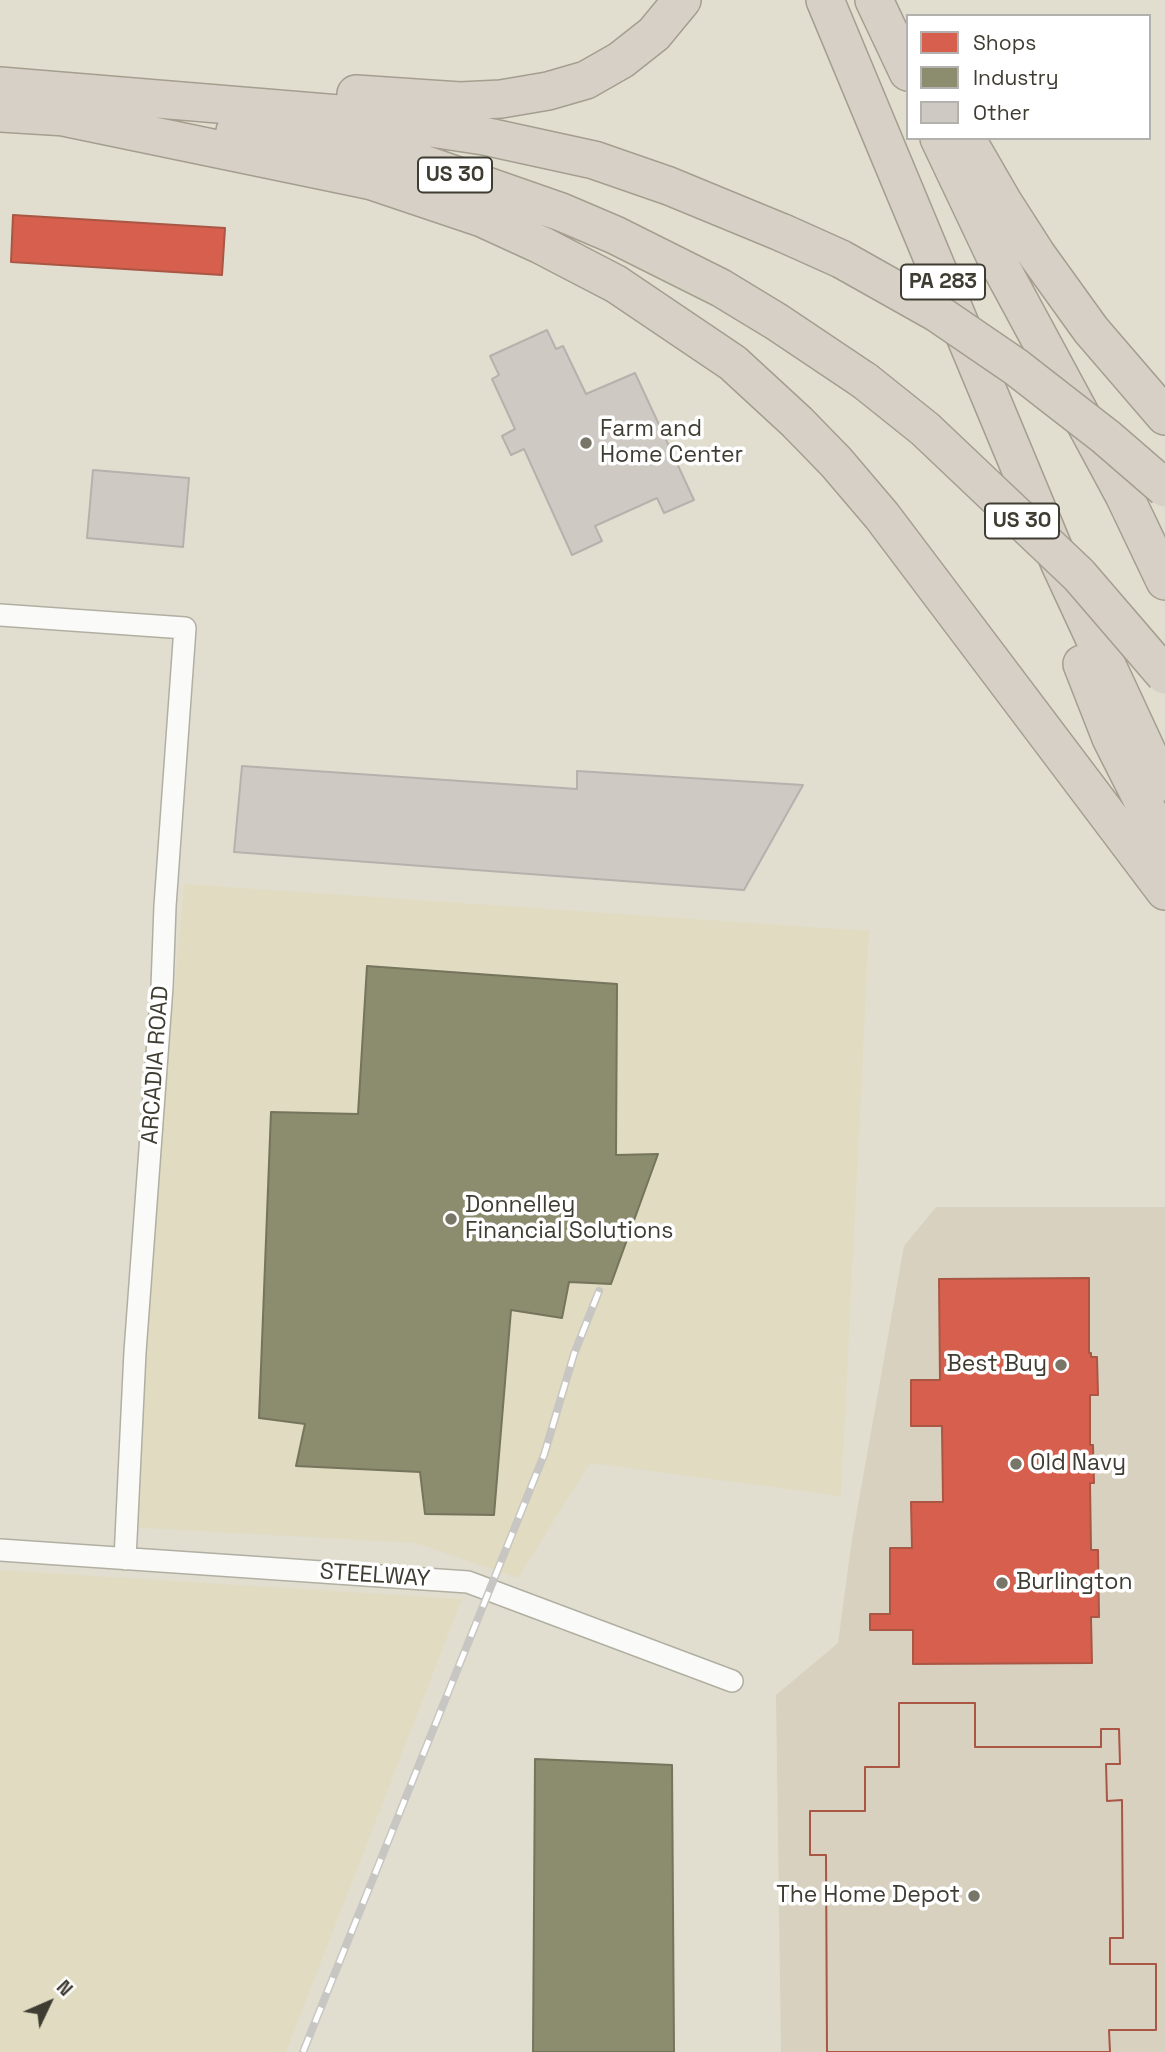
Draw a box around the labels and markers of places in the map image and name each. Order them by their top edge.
place label: Farm and Home Center [600,416,743,470]
marker: Farm and Home Center [578,435,594,451]
place label: Donnelley Financial Solutions [465,1192,673,1246]
marker: Donnelley Financial Solutions [443,1211,459,1227]
place label: Best Buy [946,1351,1047,1379]
marker: Best Buy [1053,1357,1069,1373]
place label: Old Navy [1030,1450,1126,1478]
marker: Old Navy [1008,1456,1024,1472]
place label: Burlington [1016,1569,1133,1597]
marker: Burlington [994,1575,1010,1591]
place label: The Home Depot [776,1882,960,1910]
marker: The Home Depot [966,1888,982,1904]

